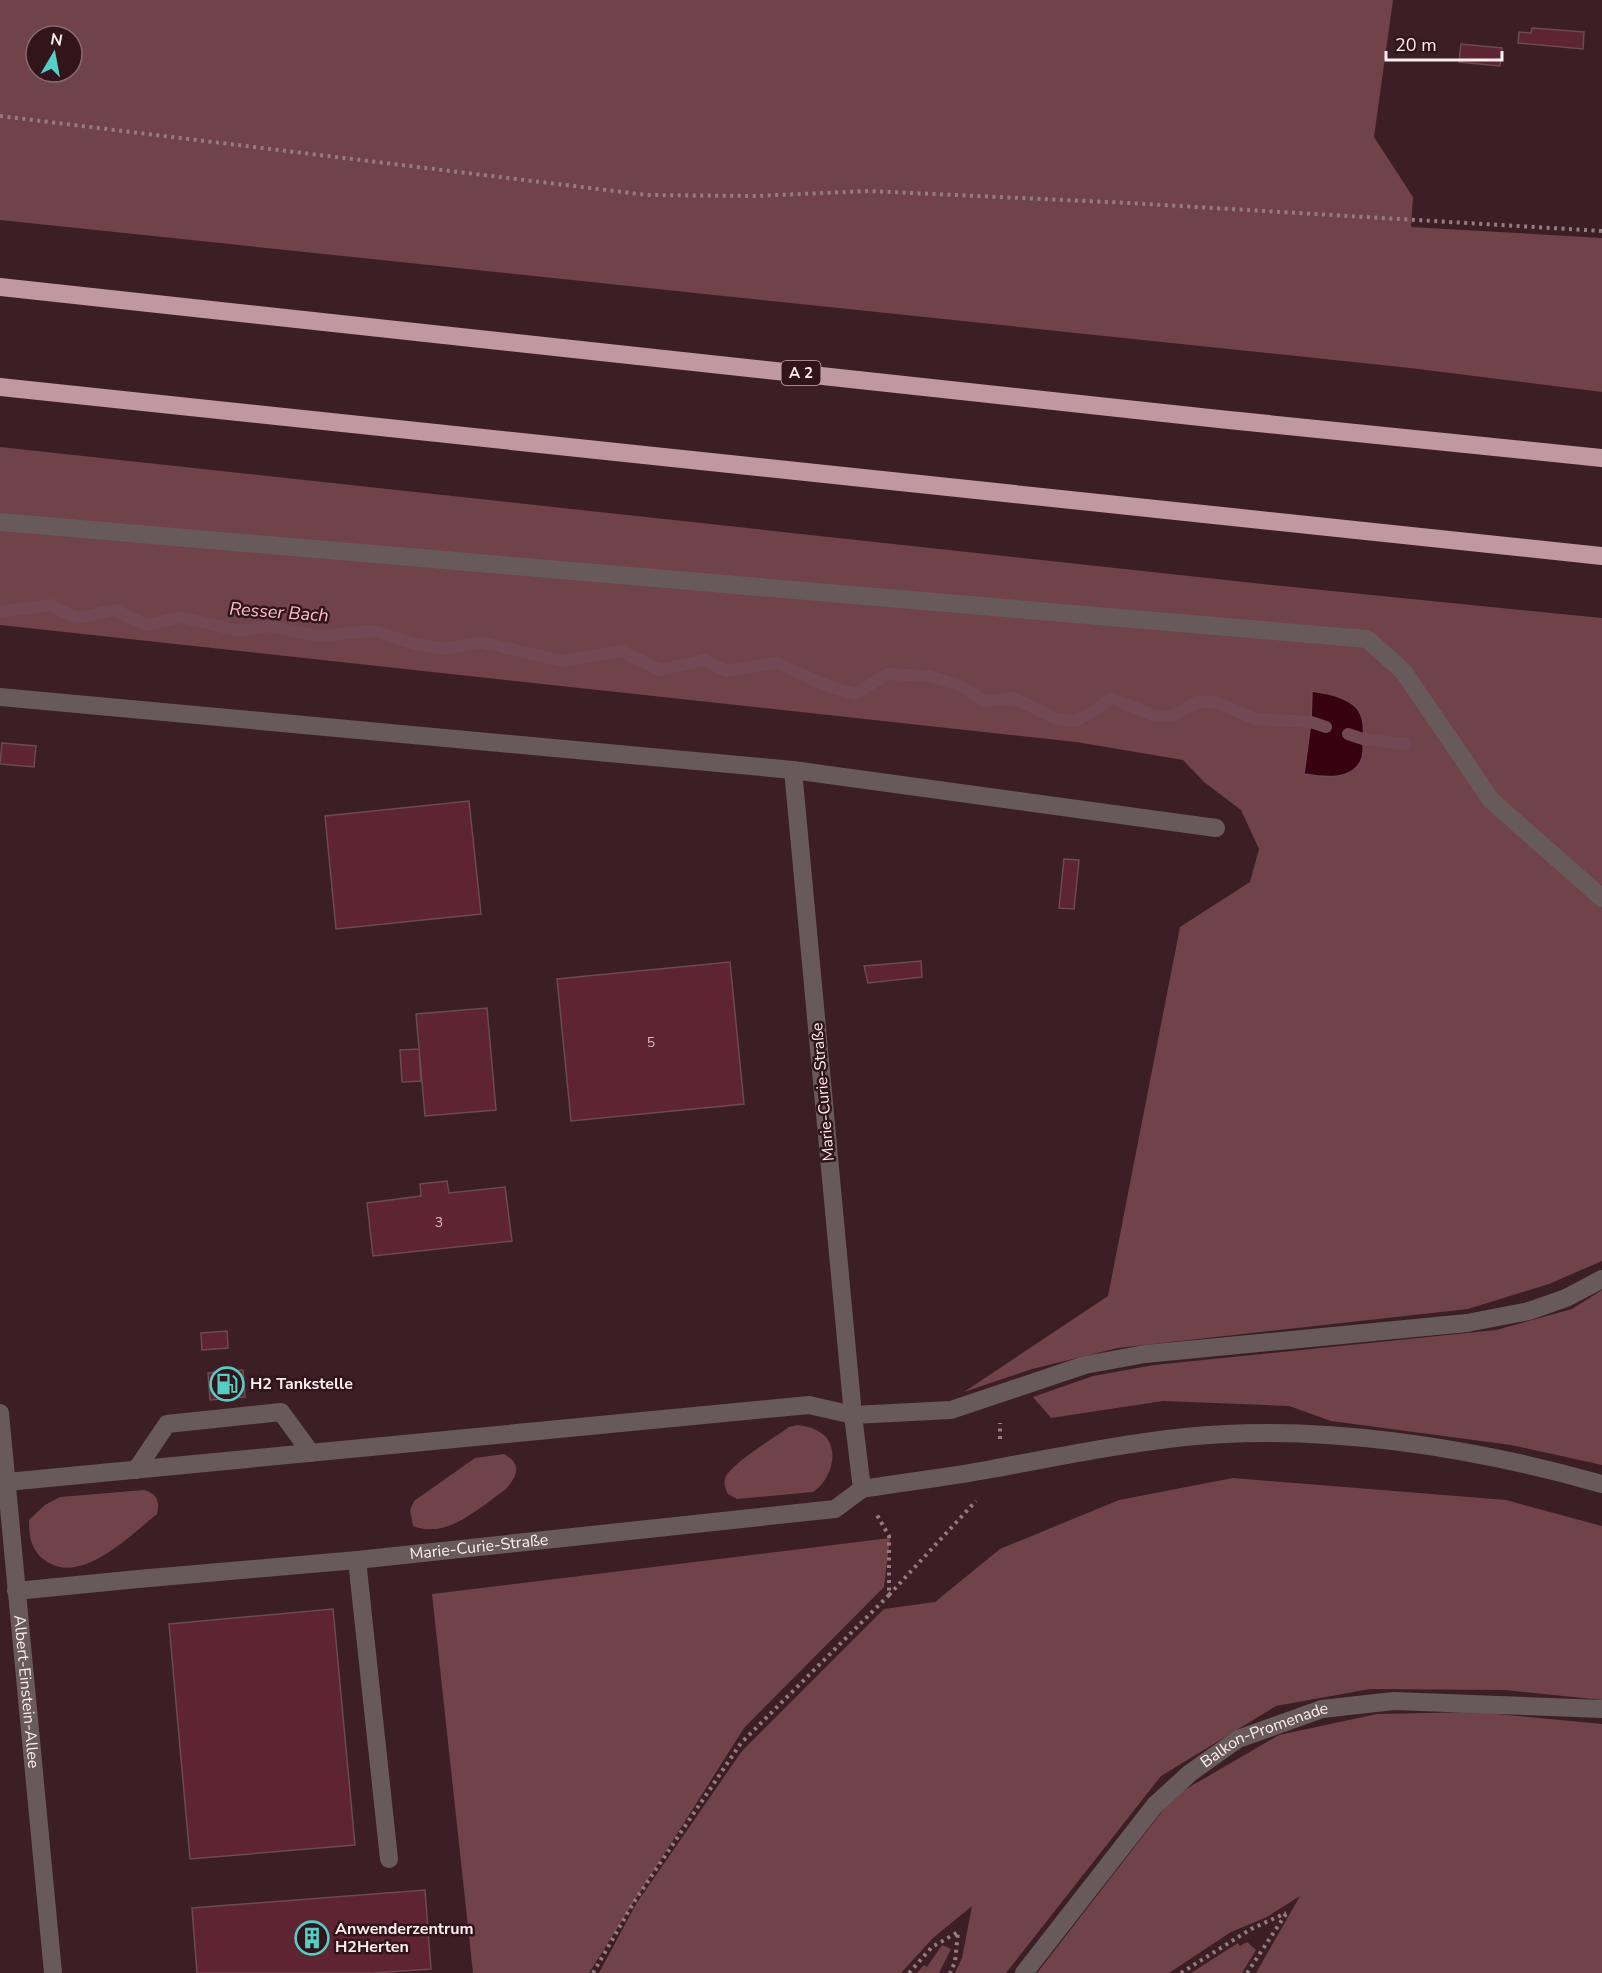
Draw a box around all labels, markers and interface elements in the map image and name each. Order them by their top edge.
north arrow [24,24,84,84]
scale bar [1386,24,1502,62]
text: N [49,28,64,52]
text: 20 m [1395,33,1437,57]
road number: A 2 [782,361,820,385]
water label: Resser Bach [228,597,330,627]
street label: Marie-Curie-Straße [806,1022,840,1162]
house number: 5 [647,1033,655,1052]
house number: 3 [435,1213,443,1232]
fuel station icon: H2 Tankstelle [209,1366,245,1402]
place label: H2 Tankstelle [250,1373,353,1395]
street label: Marie-Curie-Straße [408,1529,549,1565]
street label: Albert-Einstein-Allee [8,1614,45,1769]
street label: Balkon-Promenade [1196,1697,1329,1773]
place label: Anwenderzentrum H2Herten [335,1918,474,1958]
building icon: Anwenderzentrum H2Herten [294,1920,330,1956]

